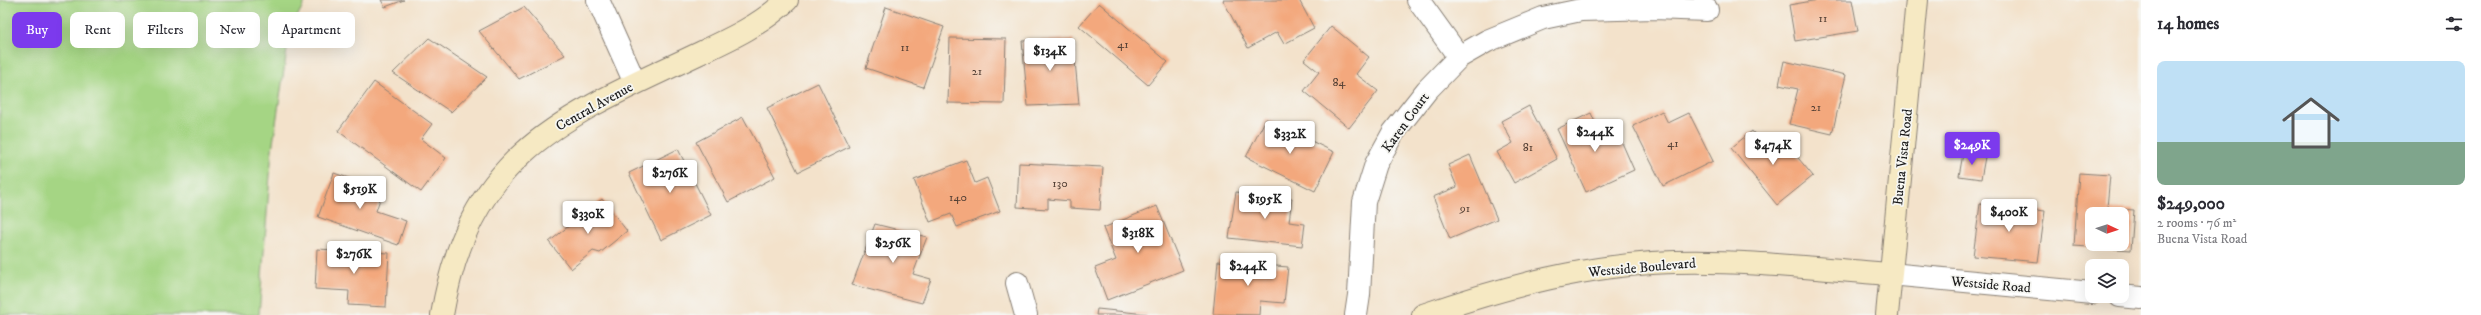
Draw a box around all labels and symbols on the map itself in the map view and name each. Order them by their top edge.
house number: 11 [1819,11,1827,26]
house number: 41 [1117,37,1129,52]
pin: $134K [1022,38,1078,72]
house number: 11 [901,40,909,55]
house number: 21 [972,64,982,79]
house number: 84 [1333,75,1347,90]
street label: Central Avenue [553,78,636,135]
street label: Karen Court [1378,89,1434,156]
house number: 21 [1811,100,1821,115]
street label: Buena Vista Road [1889,108,1917,206]
pin: $244K [1567,119,1623,153]
pin: $332K [1262,121,1318,155]
pin: $474K [1745,132,1801,166]
pin: $249K [1944,132,2000,166]
house number: 41 [1667,136,1679,151]
house number: 81 [1523,140,1533,155]
pin: $276K [642,160,698,194]
pin: $519K [332,176,388,210]
house number: 130 [1052,176,1068,191]
pin: $195K [1237,186,1293,220]
house number: 140 [949,190,967,205]
pin: $400K [1981,199,2037,233]
pin: $330K [560,201,616,235]
house number: 91 [1459,201,1470,216]
north arrow [2085,207,2129,251]
pin: $318K [1110,220,1166,254]
pin: $256K [865,230,921,264]
pin: $276K [326,241,382,275]
pin: $244K [1220,253,1276,287]
street label: Westside Boulevard [1587,254,1697,282]
street label: Westside Road [1949,272,2032,297]

